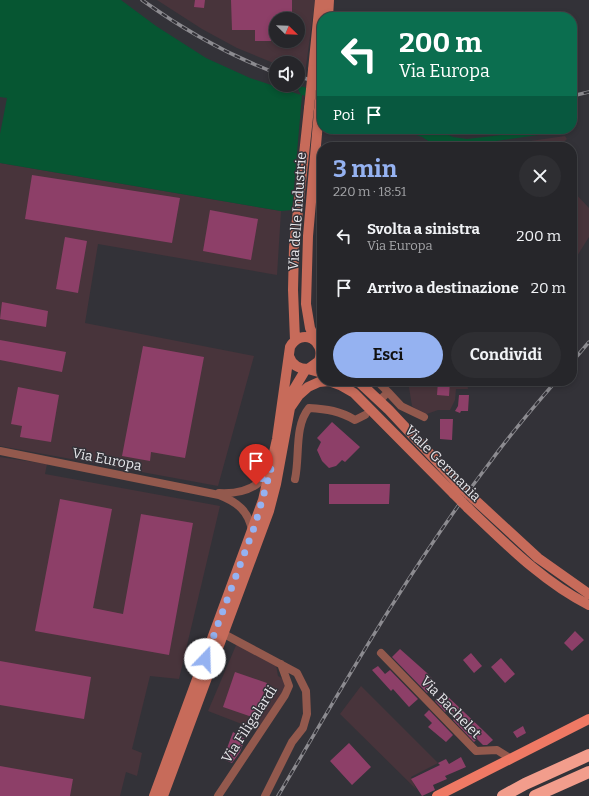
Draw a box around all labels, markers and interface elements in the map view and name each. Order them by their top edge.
north arrow [269,12,305,48]
map controls [269,12,305,92]
text: 200 m [399,26,482,59]
icon: left [333,28,385,80]
button: sound [269,56,305,92]
text: Via Europa [399,60,490,82]
icon: arrive [363,104,385,126]
text: Poi [333,106,355,124]
street label: Via delle Industrie [285,151,310,271]
text: 3 min [333,155,397,183]
button: close [519,155,561,197]
text: 220 m · 18:51 [333,184,406,199]
text: Svolta a sinistra [367,220,480,238]
icon: left [333,225,355,247]
text: 200 m [516,227,561,245]
text: Via Europa [367,238,433,253]
icon: arrive [333,277,355,299]
text: Arrivo a destinazione [367,279,519,297]
text: 20 m [531,279,566,297]
button: Esci [333,332,443,378]
button: Condividi [451,332,561,378]
street label: Viale Germania [401,422,484,505]
street label: Via Europa [71,444,144,475]
pin [239,444,273,485]
icon: arrive [245,450,267,472]
position arrow [184,638,226,680]
street label: Via Bachelet [417,673,485,742]
street label: Via Filigalardi [218,682,281,766]

